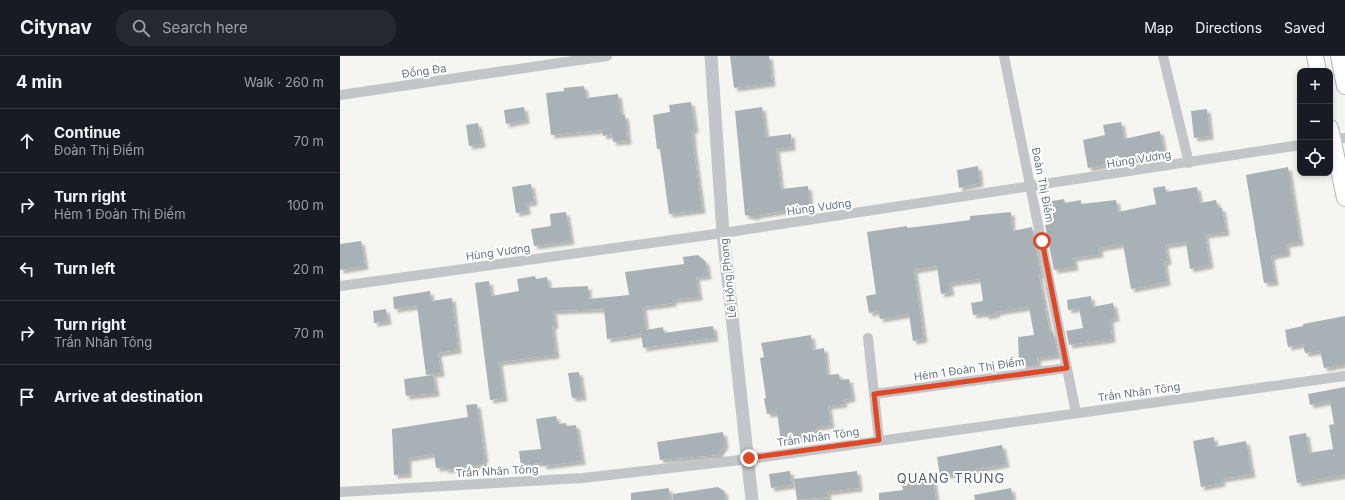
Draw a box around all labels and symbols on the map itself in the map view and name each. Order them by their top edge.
street label: Đống Đa [401,61,447,81]
street label: Đoàn Thị Điểm [1029,146,1057,224]
street label: Hùng Vương [1106,147,1172,171]
street label: Hùng Vương [786,196,852,218]
route start [1033,232,1051,250]
street label: Lê Hồng Phong [717,237,739,319]
street label: Hùng Vương [465,241,531,263]
street label: Hẻm 1 Đoàn Thị Điểm [913,354,1025,384]
street label: Trần Nhân Tông [1097,379,1181,405]
street label: Trần Nhân Tông [776,424,860,450]
route end [740,449,758,467]
street label: Trần Nhân Tông [455,462,539,480]
district label: QUANG TRUNG [897,470,1005,486]

